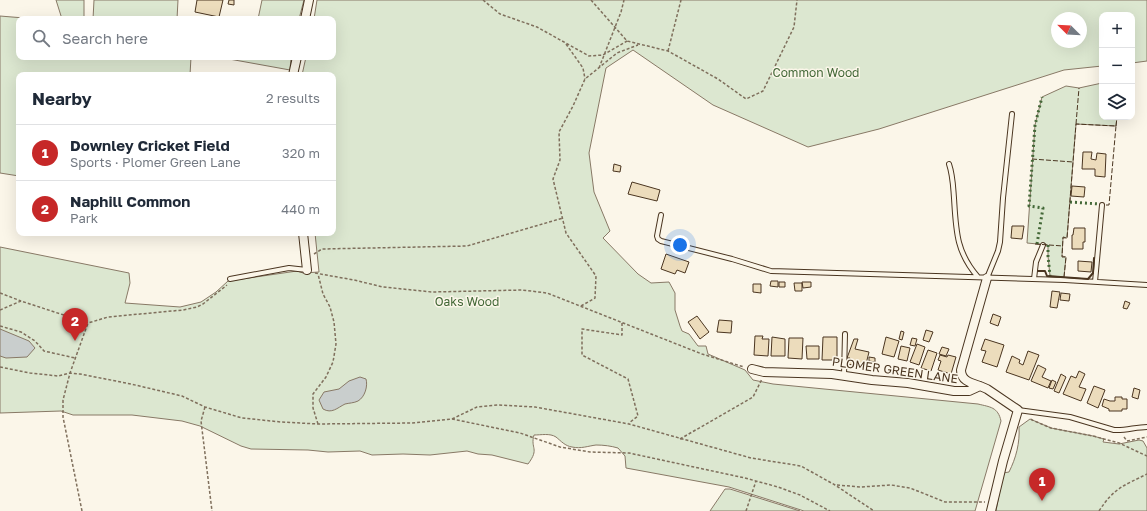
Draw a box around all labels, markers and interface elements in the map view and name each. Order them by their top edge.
north arrow [1051,12,1087,48]
map controls [1099,12,1135,120]
button: + [1099,12,1135,48]
search box [16,16,336,60]
icon: search [30,27,52,49]
text: Search here [62,29,148,47]
button: − [1099,48,1135,84]
park label: Common Wood [772,65,860,80]
button: layers [1099,84,1135,120]
text: Nearby [32,88,92,109]
text: 2 results [266,90,320,106]
text: Downley Cricket Field [70,136,230,154]
text: 1 [42,145,48,161]
text: 320 m [282,145,320,161]
text: Sports · Plomer Green Lane [70,154,241,170]
text: Naphill Common [70,192,190,210]
text: 2 [41,201,49,217]
text: 440 m [281,201,320,217]
text: Park [70,210,98,226]
your location [670,235,690,255]
park label: Oaks Wood [435,294,499,309]
pin: 2 [62,308,88,341]
street label: PLOMER GREEN LANE [831,354,959,386]
pin: 1 [1029,468,1055,501]

